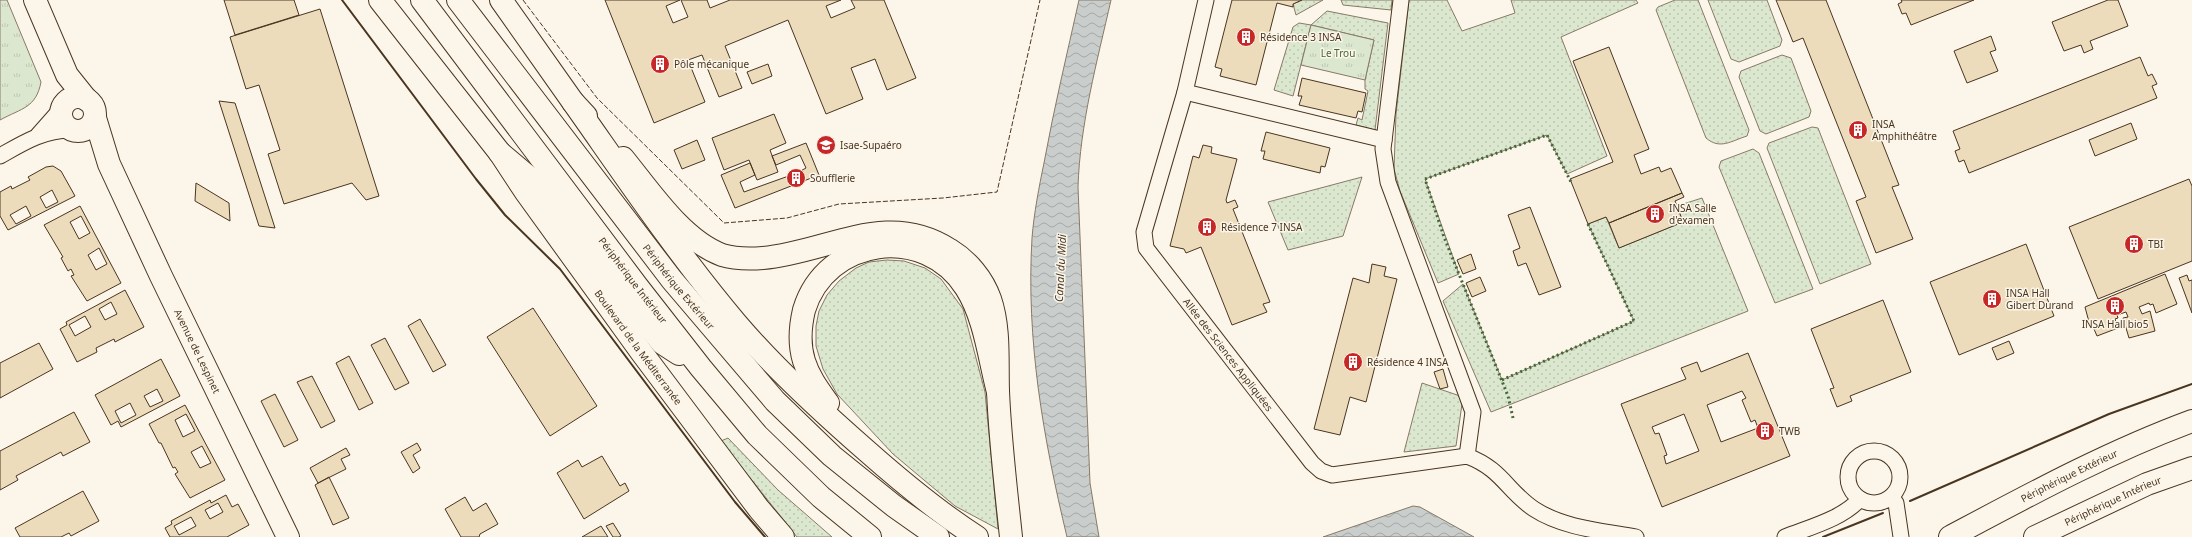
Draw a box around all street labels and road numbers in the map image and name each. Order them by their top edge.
street label: Périphérique Intérieur [596,234,671,326]
street label: Périphérique Extérieur [640,241,718,332]
street label: Boulevard de la Méditerranée [592,287,686,408]
street label: Allée des Sciences Appliquées [1180,295,1277,414]
street label: Avenue de Lespinet [171,307,224,396]
street label: Périphérique Extérieur [2018,446,2120,505]
street label: Périphérique Intérieur [2062,472,2163,529]

